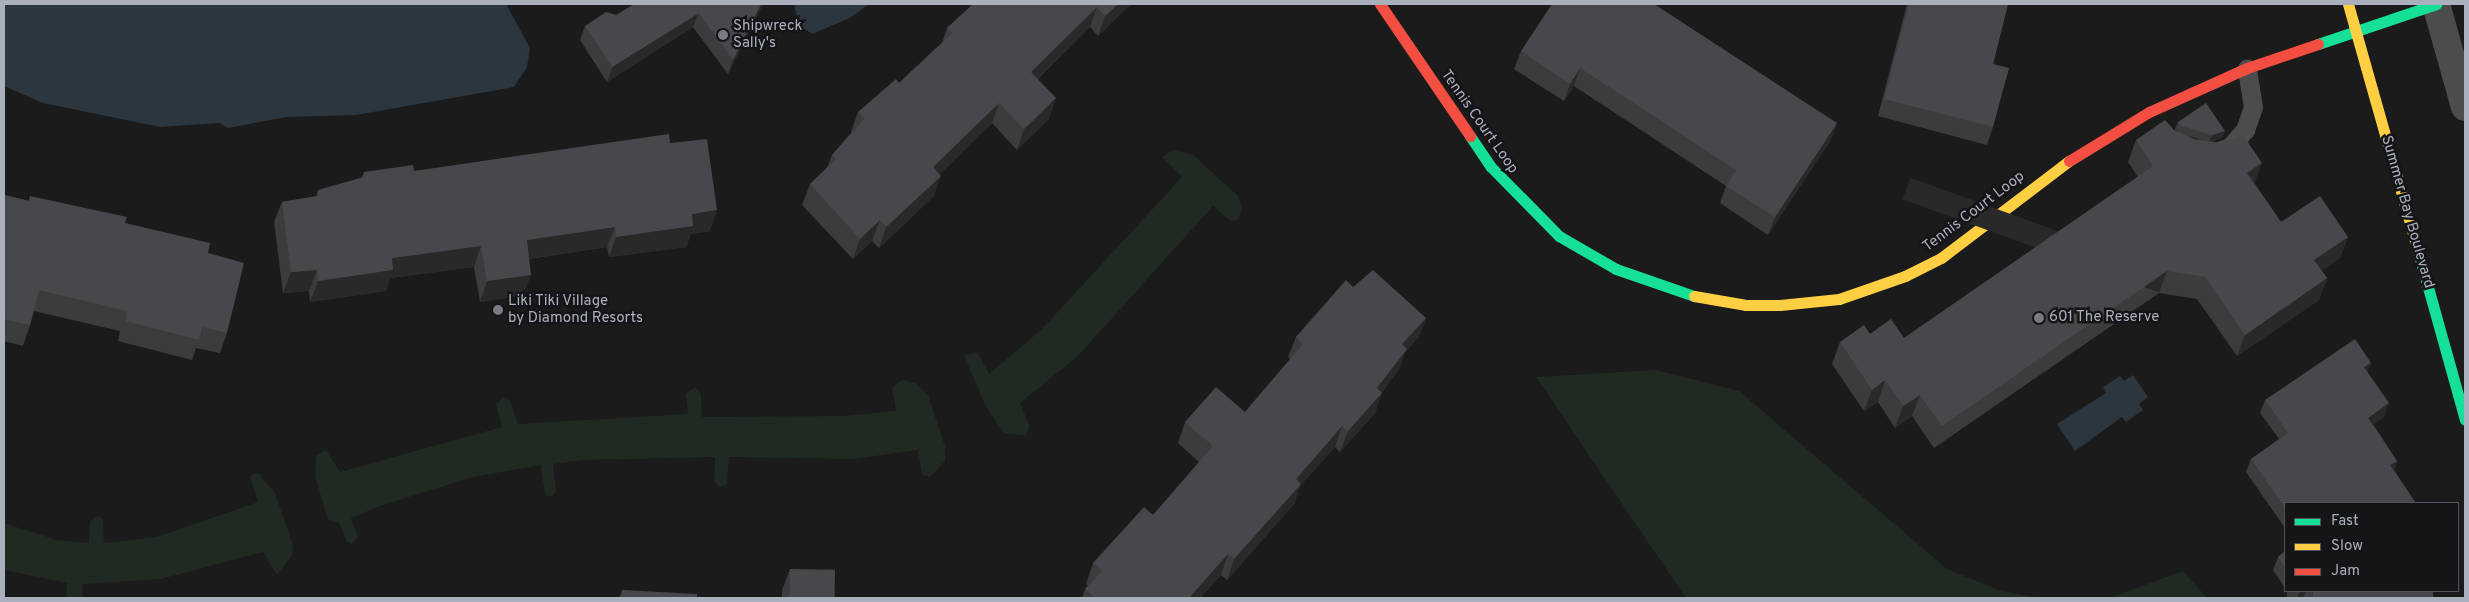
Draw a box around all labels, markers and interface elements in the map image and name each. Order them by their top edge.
place label: Shipwreck Sally's [733,17,803,52]
marker: Shipwreck Sally's [717,29,729,41]
street label: Tennis Court Loop [1436,67,1522,177]
street label: Summer Bay Boulevard [2377,134,2437,290]
street label: Tennis Court Loop [1920,168,2028,256]
place label: Liki Tiki Village by Diamond Resorts [508,292,643,327]
marker: Liki Tiki Village by Diamond Resorts [492,304,504,316]
place label: 601 The Reserve [2049,309,2160,327]
marker: 601 The Reserve [2033,312,2045,324]
legend [2284,502,2459,592]
text: Fast [2331,512,2359,531]
text: Slow [2331,537,2363,556]
text: Jam [2331,562,2360,581]

